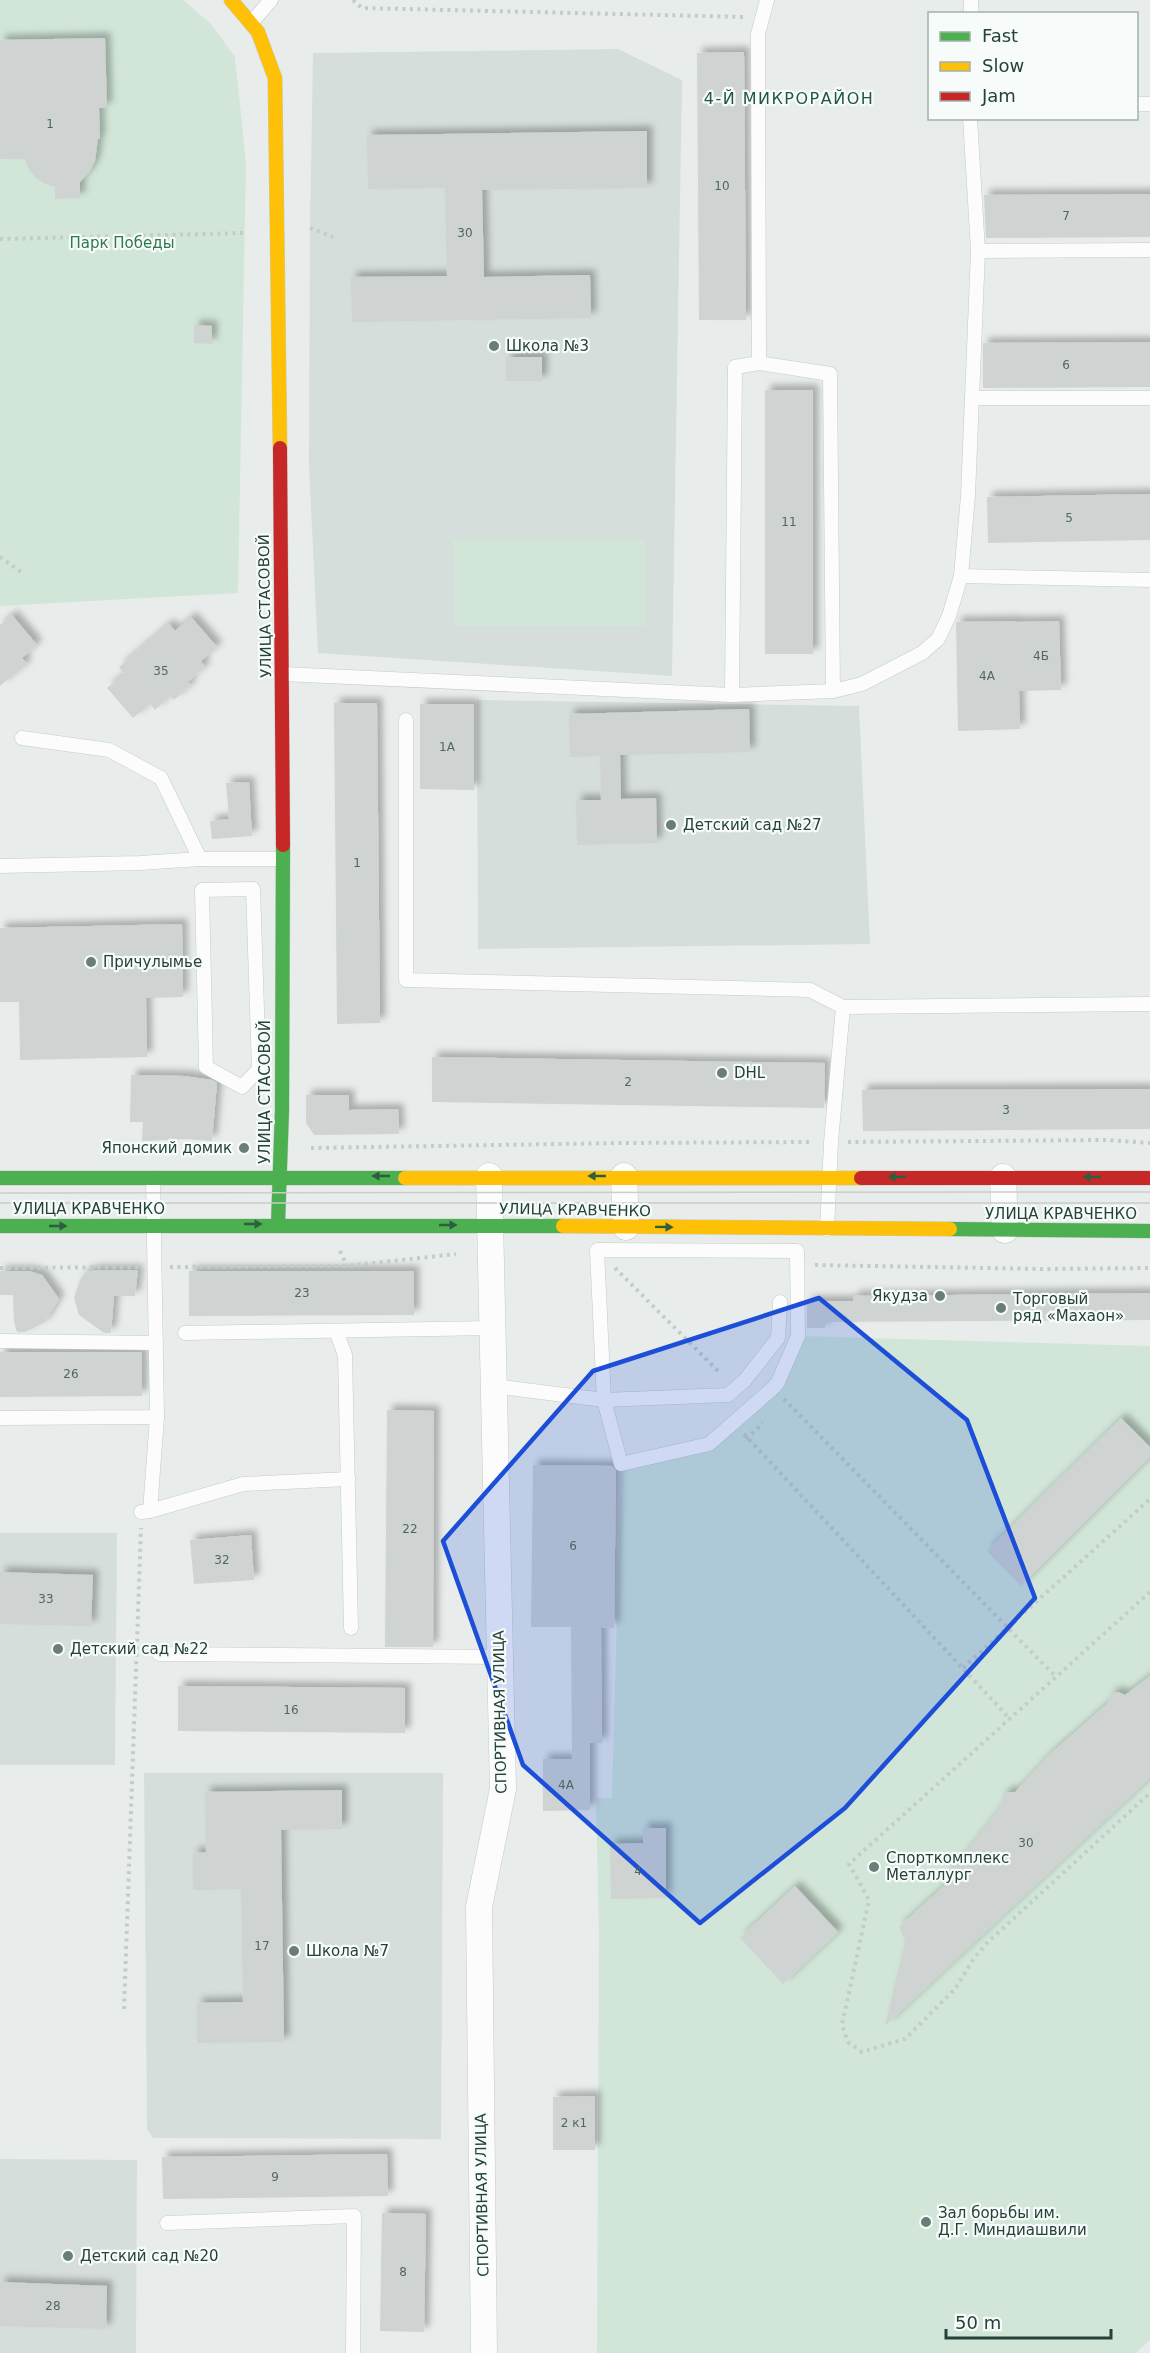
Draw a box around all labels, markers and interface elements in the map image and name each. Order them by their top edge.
legend [928,12,1138,120]
text: Fast [982,25,1018,46]
text: Slow [982,55,1024,76]
text: Jam [981,85,1016,106]
district label: 4-Й МИКРОРАЙОН [704,89,874,108]
house number: 1 [46,117,54,131]
house number: 10 [714,179,730,193]
house number: 7 [1062,209,1070,223]
house number: 30 [457,226,473,240]
park label: Парк Победы [70,234,174,252]
place label: Школа №3 [506,337,589,355]
marker: Школа №3 [487,339,501,353]
house number: 6 [1062,358,1070,372]
house number: 5 [1065,511,1073,525]
house number: 11 [781,515,797,529]
street label: УЛИЦА СТАСОВОЙ [254,534,275,678]
house number: 4Б [1033,649,1049,663]
house number: 35 [153,664,169,678]
house number: 4А [979,669,996,683]
house number: 1А [439,740,456,754]
place label: Детский сад №27 [683,816,822,834]
marker: Детский сад №27 [664,818,678,832]
house number: 1 [353,856,361,870]
place label: Причулымье [103,953,202,971]
marker: Причулымье [84,955,98,969]
street label: УЛИЦА СТАСОВОЙ [255,1020,274,1164]
place label: DHL [734,1064,766,1082]
marker: DHL [715,1066,729,1080]
house number: 2 [624,1075,632,1089]
house number: 3 [1002,1103,1010,1117]
place label: Японский домик [102,1139,232,1157]
marker: Японский домик [237,1141,251,1155]
one-way arrow [587,1171,606,1181]
one-way arrow [371,1172,390,1181]
one-way arrow [887,1172,906,1182]
one-way arrow [1082,1173,1101,1182]
street label: УЛИЦА КРАВЧЕНКО [13,1200,165,1218]
street label: УЛИЦА КРАВЧЕНКО [499,1200,651,1220]
street label: УЛИЦА КРАВЧЕНКО [985,1205,1137,1223]
one-way arrow [244,1220,263,1229]
one-way arrow [439,1220,458,1230]
one-way arrow [49,1221,68,1231]
one-way arrow [655,1222,674,1232]
house number: 23 [294,1286,310,1300]
place label: Якудза [872,1287,928,1305]
marker: Якудза [933,1289,947,1303]
place label: Торговый ряд «Махаон» [1012,1290,1124,1325]
marker: Торговый ряд «Махаон» [994,1301,1008,1315]
house number: 26 [63,1367,79,1381]
house number: 22 [402,1522,418,1536]
house number: 6 [569,1539,577,1553]
house number: 32 [214,1553,230,1567]
house number: 33 [38,1592,54,1606]
street label: СПОРТИВНАЯ УЛИЦА [490,1629,510,1794]
place label: Детский сад №22 [70,1640,209,1658]
marker: Детский сад №22 [51,1642,65,1656]
house number: 16 [283,1703,299,1717]
house number: 4А [558,1778,575,1792]
house number: 30 [1018,1836,1034,1850]
place label: Спорткомплекс Металлург [886,1849,1009,1884]
marker: Спорткомплекс Металлург [867,1860,881,1874]
house number: 4 [634,1864,642,1878]
house number: 17 [254,1939,270,1953]
place label: Школа №7 [306,1942,389,1960]
marker: Школа №7 [287,1944,301,1958]
street label: СПОРТИВНАЯ УЛИЦА [472,2112,492,2277]
house number: 2 к1 [561,2116,587,2130]
house number: 9 [271,2170,279,2184]
place label: Зал борьбы им. Д.Г. Миндиашвили [938,2204,1087,2239]
marker: Зал борьбы им. Д.Г. Миндиашвили [919,2215,933,2229]
place label: Детский сад №20 [80,2247,219,2265]
marker: Детский сад №20 [61,2249,75,2263]
house number: 8 [399,2265,407,2279]
house number: 28 [45,2299,61,2313]
scale bar [946,2302,1111,2340]
text: 50 m [955,2312,1001,2333]

